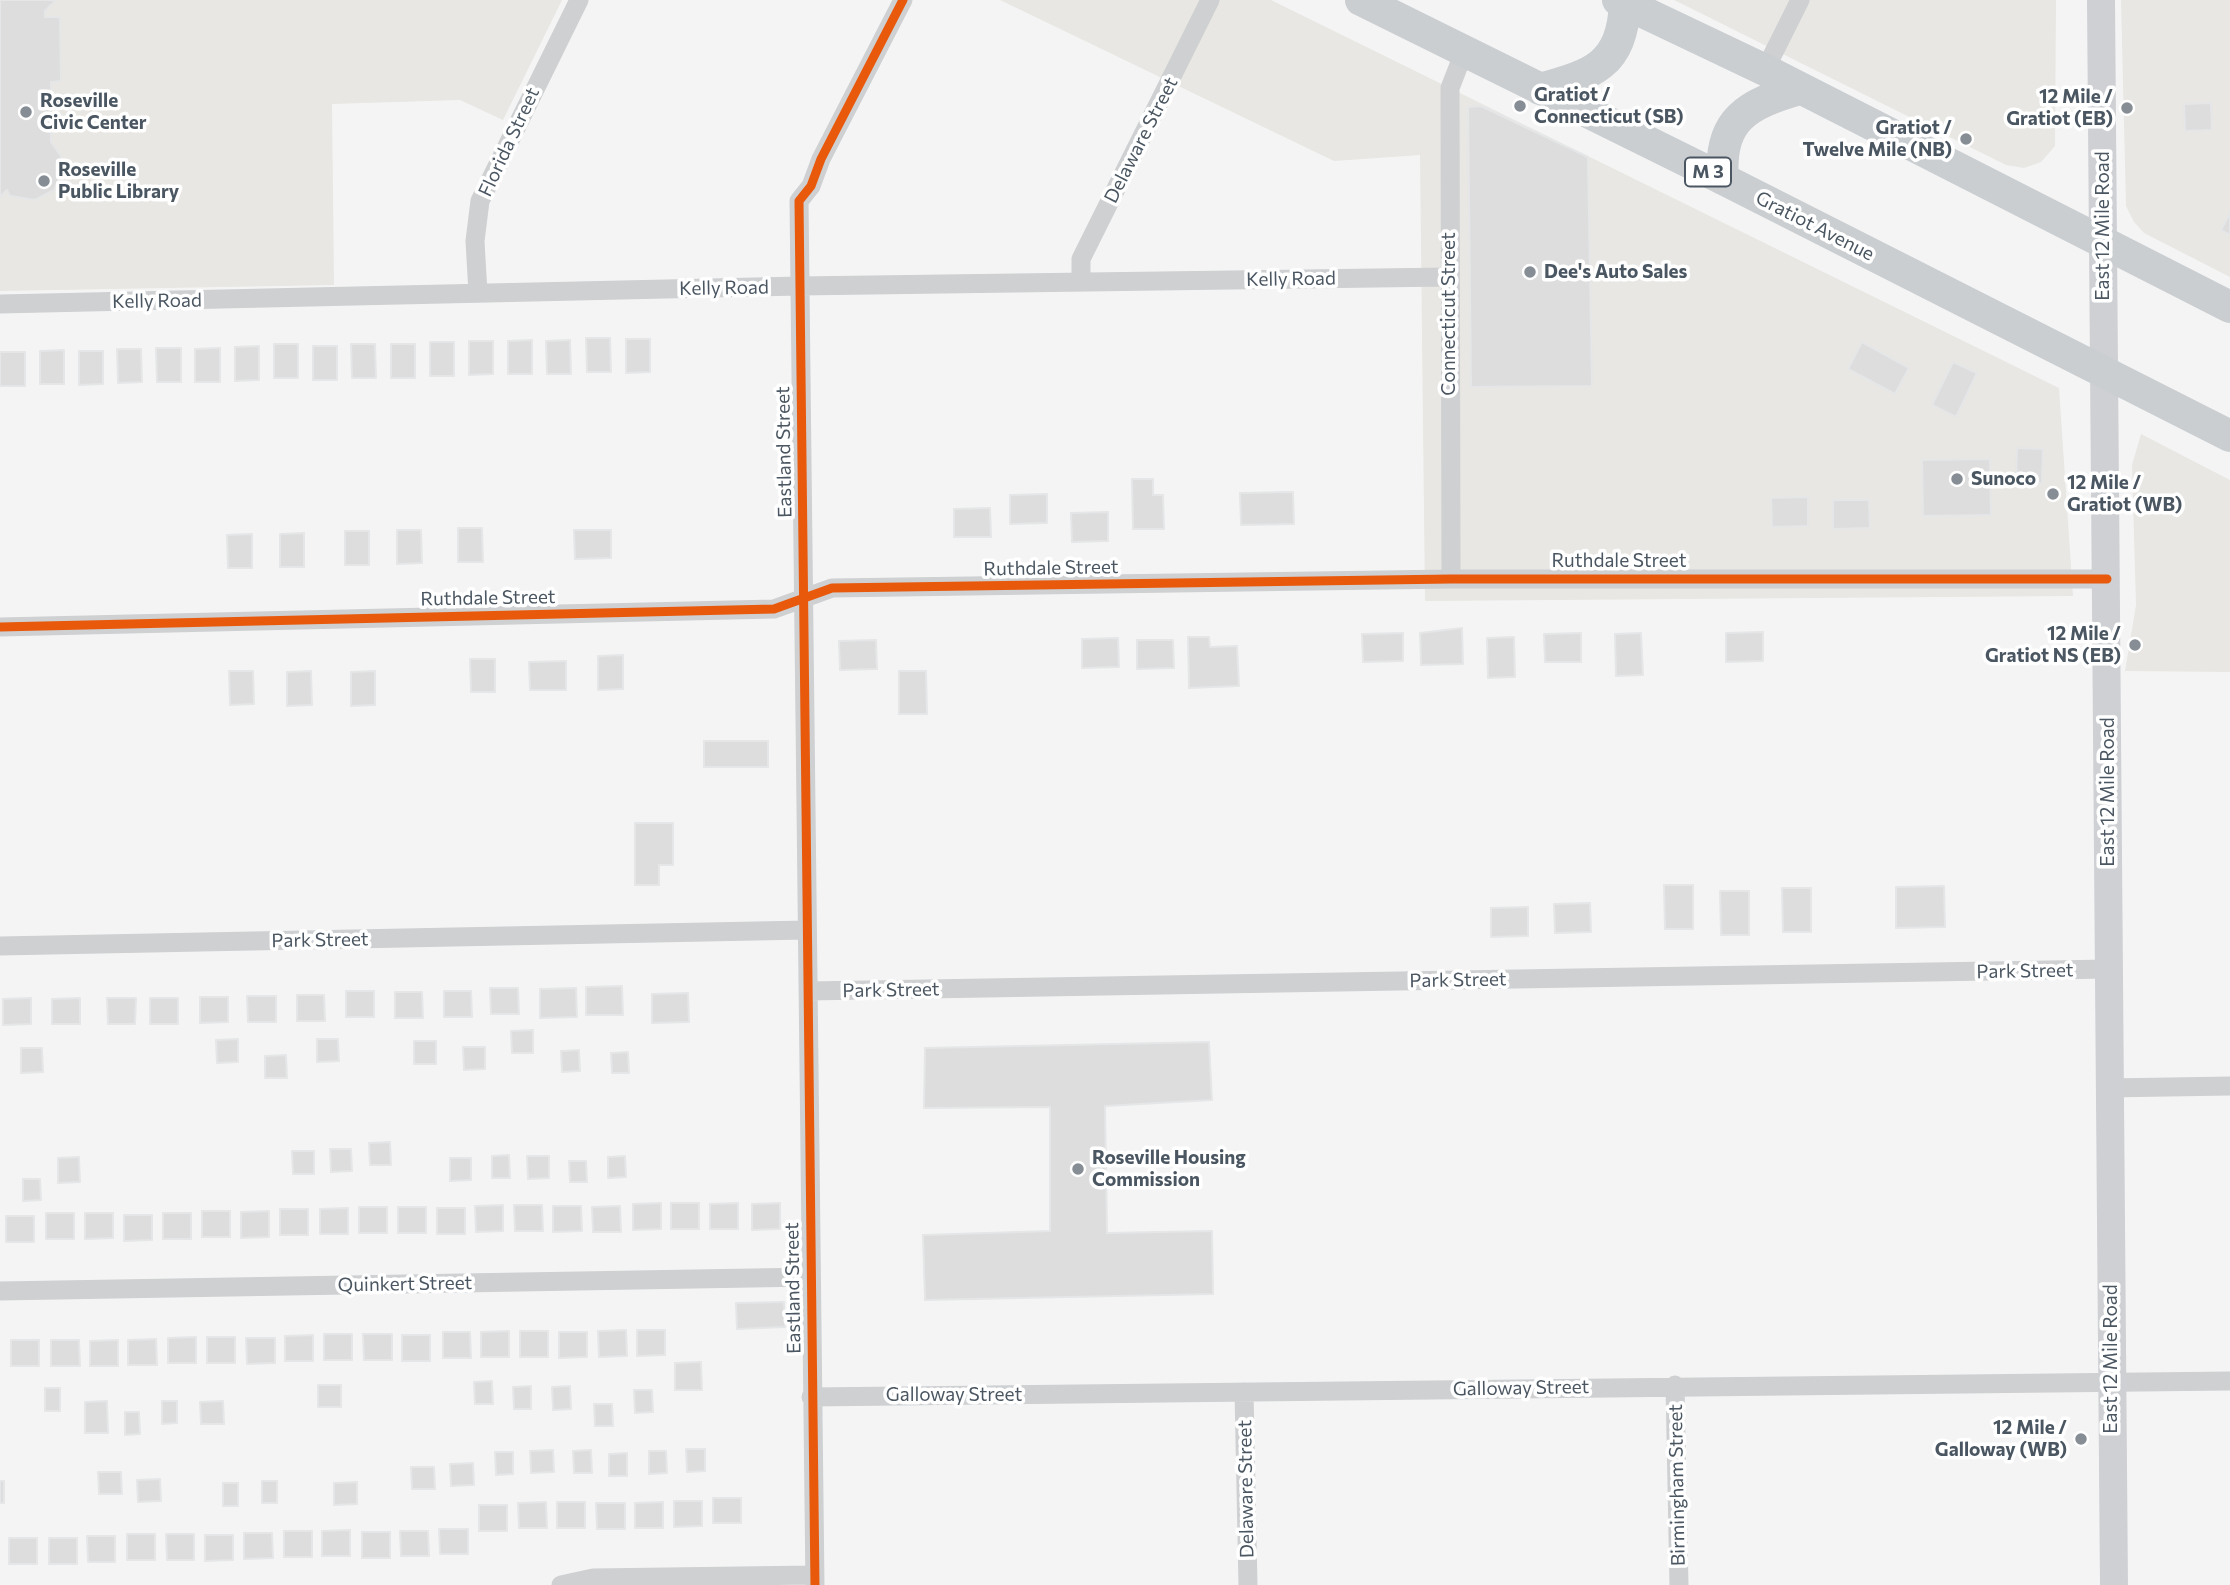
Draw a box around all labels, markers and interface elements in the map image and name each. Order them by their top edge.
street label: Delaware Street [1099,73,1183,207]
street label: Florida Street [474,84,544,200]
place label: Gratiot / Connecticut (SB) [1534,84,1684,128]
place label: 12 Mile / Gratiot (EB) [2006,86,2113,130]
place label: Roseville Civic Center [40,90,146,134]
marker: Gratiot / Connecticut (SB) [1512,98,1528,114]
marker: 12 Mile / Gratiot (EB) [2119,100,2135,116]
marker: Roseville Civic Center [18,104,34,120]
place label: Gratiot / Twelve Mile (NB) [1802,117,1952,161]
marker: Gratiot / Twelve Mile (NB) [1958,131,1974,147]
street label: East 12 Mile Road [2092,151,2114,301]
road number: M 3 [1685,158,1731,187]
place label: Roseville Public Library [58,159,179,203]
marker: Roseville Public Library [36,173,52,189]
street label: Gratiot Avenue [1752,186,1878,266]
street label: Connecticut Street [1438,232,1460,396]
place label: Dee's Auto Sales [1544,261,1687,283]
marker: Dee's Auto Sales [1522,264,1538,280]
street label: Kelly Road [1246,267,1336,291]
street label: Kelly Road [679,276,769,300]
street label: Kelly Road [112,289,202,313]
street label: Eastland Street [771,386,797,518]
place label: Sunoco [1971,468,2036,490]
marker: Sunoco [1949,471,1965,487]
place label: 12 Mile / Gratiot (WB) [2067,472,2182,516]
marker: 12 Mile / Gratiot (WB) [2045,486,2061,502]
street label: Ruthdale Street [1551,550,1687,572]
street label: Ruthdale Street [983,555,1119,581]
street label: Ruthdale Street [420,585,556,611]
place label: 12 Mile / Gratiot NS (EB) [1985,623,2121,667]
marker: 12 Mile / Gratiot NS (EB) [2127,637,2143,653]
street label: East 12 Mile Road [2097,717,2119,867]
street label: Park Street [271,928,369,952]
street label: Park Street [1976,959,2074,983]
street label: Park Street [1409,968,1507,992]
street label: Park Street [842,978,940,1002]
place label: Roseville Housing Commission [1092,1147,1246,1191]
marker: Roseville Housing Commission [1070,1161,1086,1177]
street label: Eastland Street [780,1222,806,1354]
street label: Quinkert Street [338,1271,472,1297]
street label: East 12 Mile Road [2100,1284,2122,1434]
street label: Galloway Street [1453,1375,1589,1401]
street label: Galloway Street [886,1384,1022,1406]
street label: Birmingham Street [1664,1404,1690,1566]
place label: 12 Mile / Galloway (WB) [1935,1417,2067,1461]
street label: Delaware Street [1233,1420,1259,1558]
marker: 12 Mile / Galloway (WB) [2073,1431,2089,1447]

